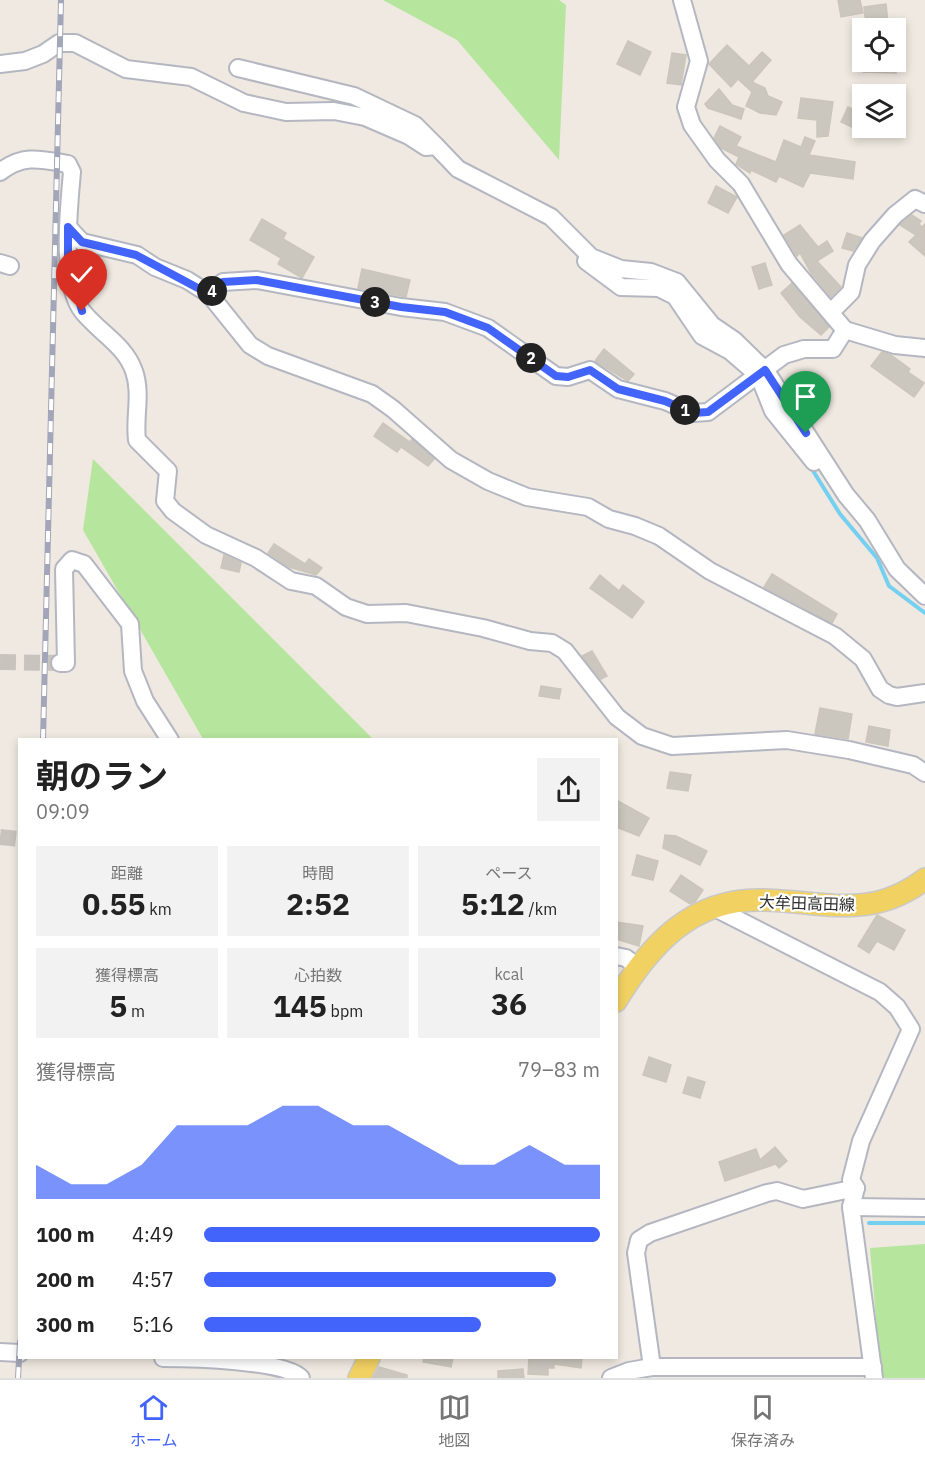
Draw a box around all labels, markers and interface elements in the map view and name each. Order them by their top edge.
map controls [852,18,906,138]
button: locate [852,18,906,72]
button: layers [852,84,906,138]
pin [56,249,107,311]
icon: check [65,258,98,291]
pin: 4 [197,276,227,306]
text: 4 [207,281,217,301]
pin: 3 [360,287,390,317]
text: 3 [370,292,380,312]
pin: 2 [516,343,546,373]
text: 2 [526,348,536,368]
pin [780,371,831,433]
icon: arrive [789,380,822,413]
pin: 1 [670,395,700,425]
text: 1 [680,400,690,420]
text: 朝のラン [36,754,168,797]
button: share [537,758,600,821]
text: 09:09 [36,798,90,825]
text: 距離 [111,863,143,883]
text: 時間 [302,863,334,883]
text: ペース [485,863,533,883]
text: 0.55 [82,884,146,923]
text: 2:52 [286,884,350,923]
text: 5:12 [461,884,525,923]
street label: 大牟田高田線 [759,891,855,915]
text: km [146,899,172,919]
text: /km [525,899,557,919]
text: kcal [494,964,524,984]
text: 獲得標高 [95,965,159,985]
text: 心拍数 [294,965,342,985]
text: 36 [491,984,527,1023]
text: 5 [109,986,127,1025]
text: 145 [273,986,327,1025]
text: m [127,1001,145,1021]
text: bpm [327,1001,363,1021]
text: 79–83 m [518,1056,600,1083]
text: 獲得標高 [36,1058,116,1085]
text: 100 m [36,1221,95,1248]
text: 4:49 [132,1221,174,1248]
text: 200 m [36,1266,95,1293]
text: 4:57 [132,1266,174,1293]
text: 300 m [36,1311,95,1338]
text: 5:16 [132,1311,174,1338]
tab: ホーム [130,1391,178,1451]
tab: 地図 [438,1391,471,1451]
tab: 保存済み [731,1391,795,1451]

